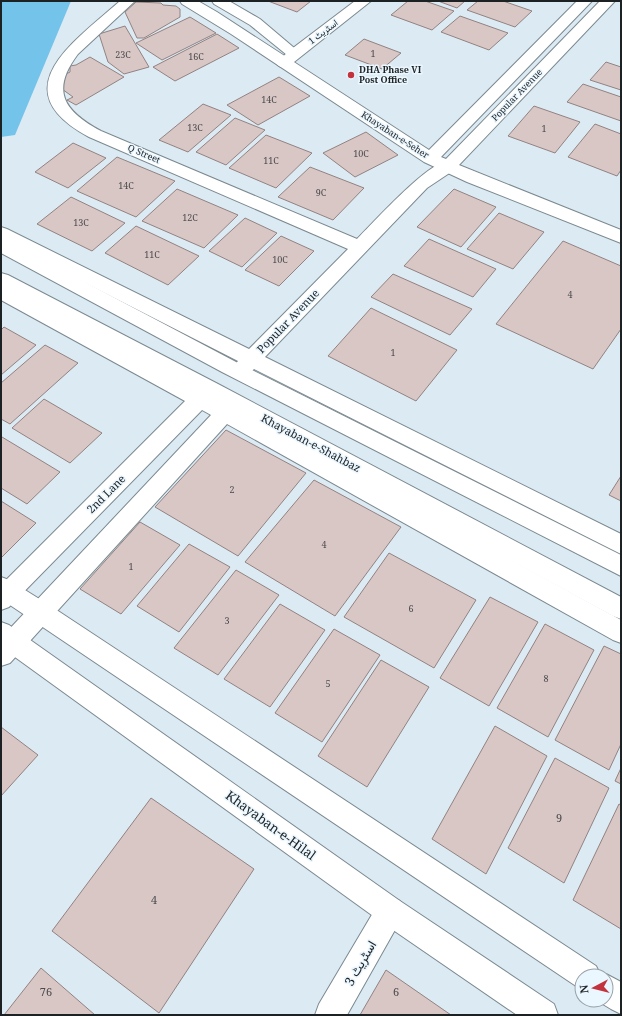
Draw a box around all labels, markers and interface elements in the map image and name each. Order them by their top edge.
street label: اسٹریٹ 1 [305,16,340,47]
house number: 1 [370,47,376,60]
house number: 23C [115,48,131,61]
house number: 16C [188,50,204,63]
place label: DHA Phase VI Post Office [359,63,422,86]
street label: Popular Avenue [488,65,545,124]
marker: DHA Phase VI Post Office [346,70,356,80]
house number: 14C [261,93,277,106]
street label: Khayaban-e-Seher [359,108,432,162]
house number: 13C [187,121,203,134]
house number: 1 [541,122,547,135]
street label: Q Street [126,141,162,166]
house number: 10C [353,147,369,160]
house number: 11C [263,154,279,167]
house number: 14C [118,179,134,192]
house number: 9C [316,186,327,199]
house number: 12C [182,211,198,224]
house number: 13C [73,216,89,229]
house number: 11C [144,248,160,261]
house number: 10C [272,253,288,266]
street label: Popular Avenue [253,285,322,356]
house number: 4 [567,288,573,301]
house number: 1 [390,346,396,359]
street label: Khayaban-e-Shahbaz [259,410,364,475]
street label: 2nd Lane [83,471,128,516]
house number: 2 [229,483,235,496]
house number: 4 [321,538,327,551]
house number: 1 [128,560,134,573]
house number: 6 [408,602,414,615]
house number: 3 [224,614,230,627]
house number: 8 [543,672,549,685]
house number: 5 [325,677,331,690]
street label: Khayaban-e-Hilal [222,786,320,864]
house number: 9 [556,810,562,825]
house number: 4 [151,892,157,907]
street label: اسٹریٹ 3 [340,937,380,989]
north arrow [574,968,614,1008]
house number: 76 [40,984,52,999]
house number: 6 [393,984,399,999]
text: N [576,984,592,994]

